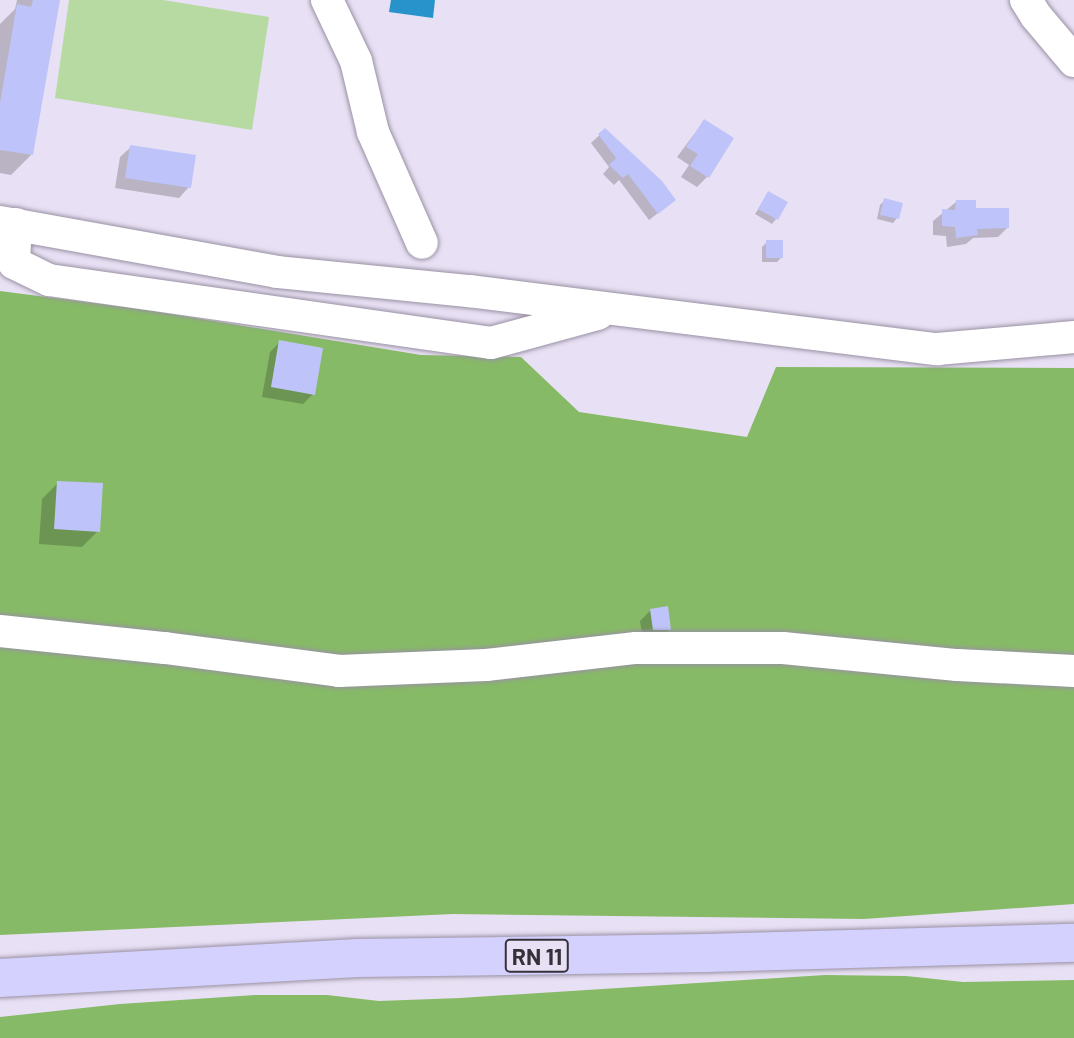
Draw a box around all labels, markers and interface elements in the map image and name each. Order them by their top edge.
road number: RN 11 [504,937,570,976]

